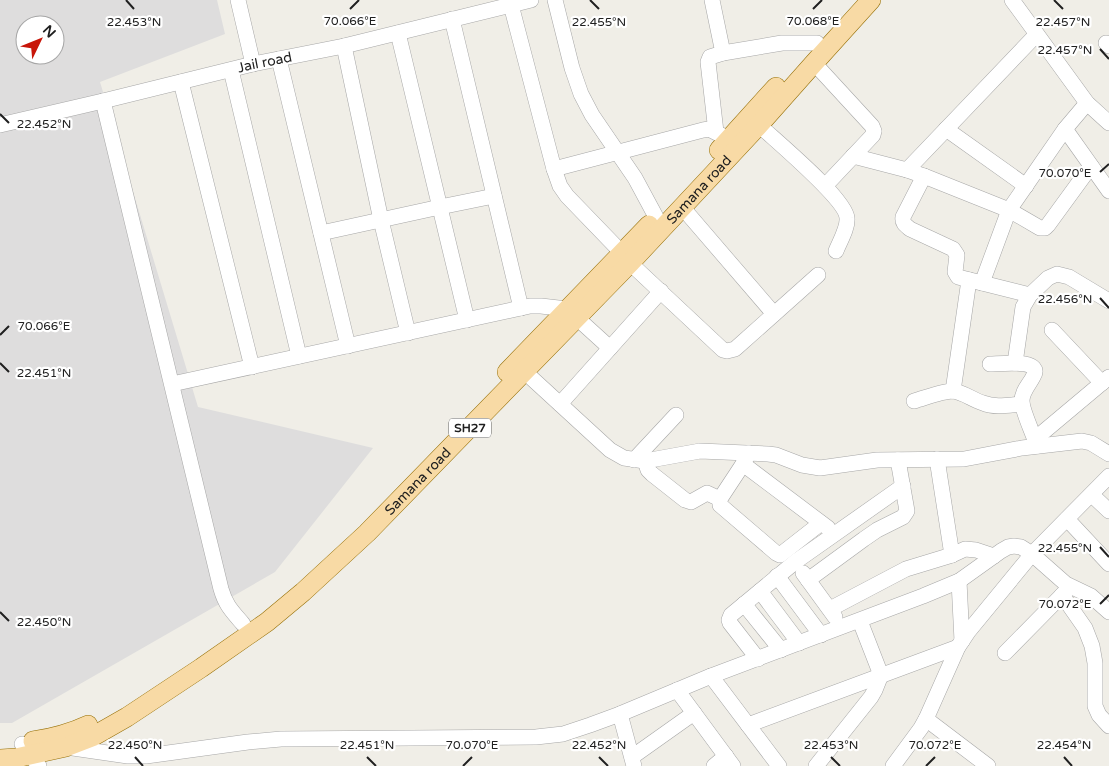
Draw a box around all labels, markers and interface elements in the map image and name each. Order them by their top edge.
text: 70.066°E [324,14,377,28]
text: 70.068°E [787,14,840,28]
north arrow [15,15,65,65]
text: 22.453°N [107,15,161,29]
text: 22.455°N [572,15,626,29]
text: 22.457°N [1036,15,1090,29]
text: N [39,22,59,41]
text: 22.457°N [1038,43,1092,57]
street label: Jail road [235,48,293,76]
text: 22.452°N [17,117,71,131]
street label: Samana road [663,152,735,227]
text: 70.070°E [1039,166,1092,180]
text: 22.456°N [1038,292,1092,306]
text: 70.066°E [18,319,71,333]
text: 22.451°N [17,366,71,380]
road number: SH27 [449,418,491,438]
street label: Samana road [381,444,454,518]
text: 22.455°N [1038,541,1092,555]
text: 70.072°E [1039,597,1092,611]
text: 22.450°N [17,615,71,629]
text: 22.450°N [108,738,162,752]
text: 22.451°N [340,738,394,752]
text: 70.070°E [446,738,499,752]
text: 22.452°N [572,738,626,752]
text: 22.453°N [804,738,858,752]
text: 70.072°E [909,738,962,752]
text: 22.454°N [1037,738,1091,752]

